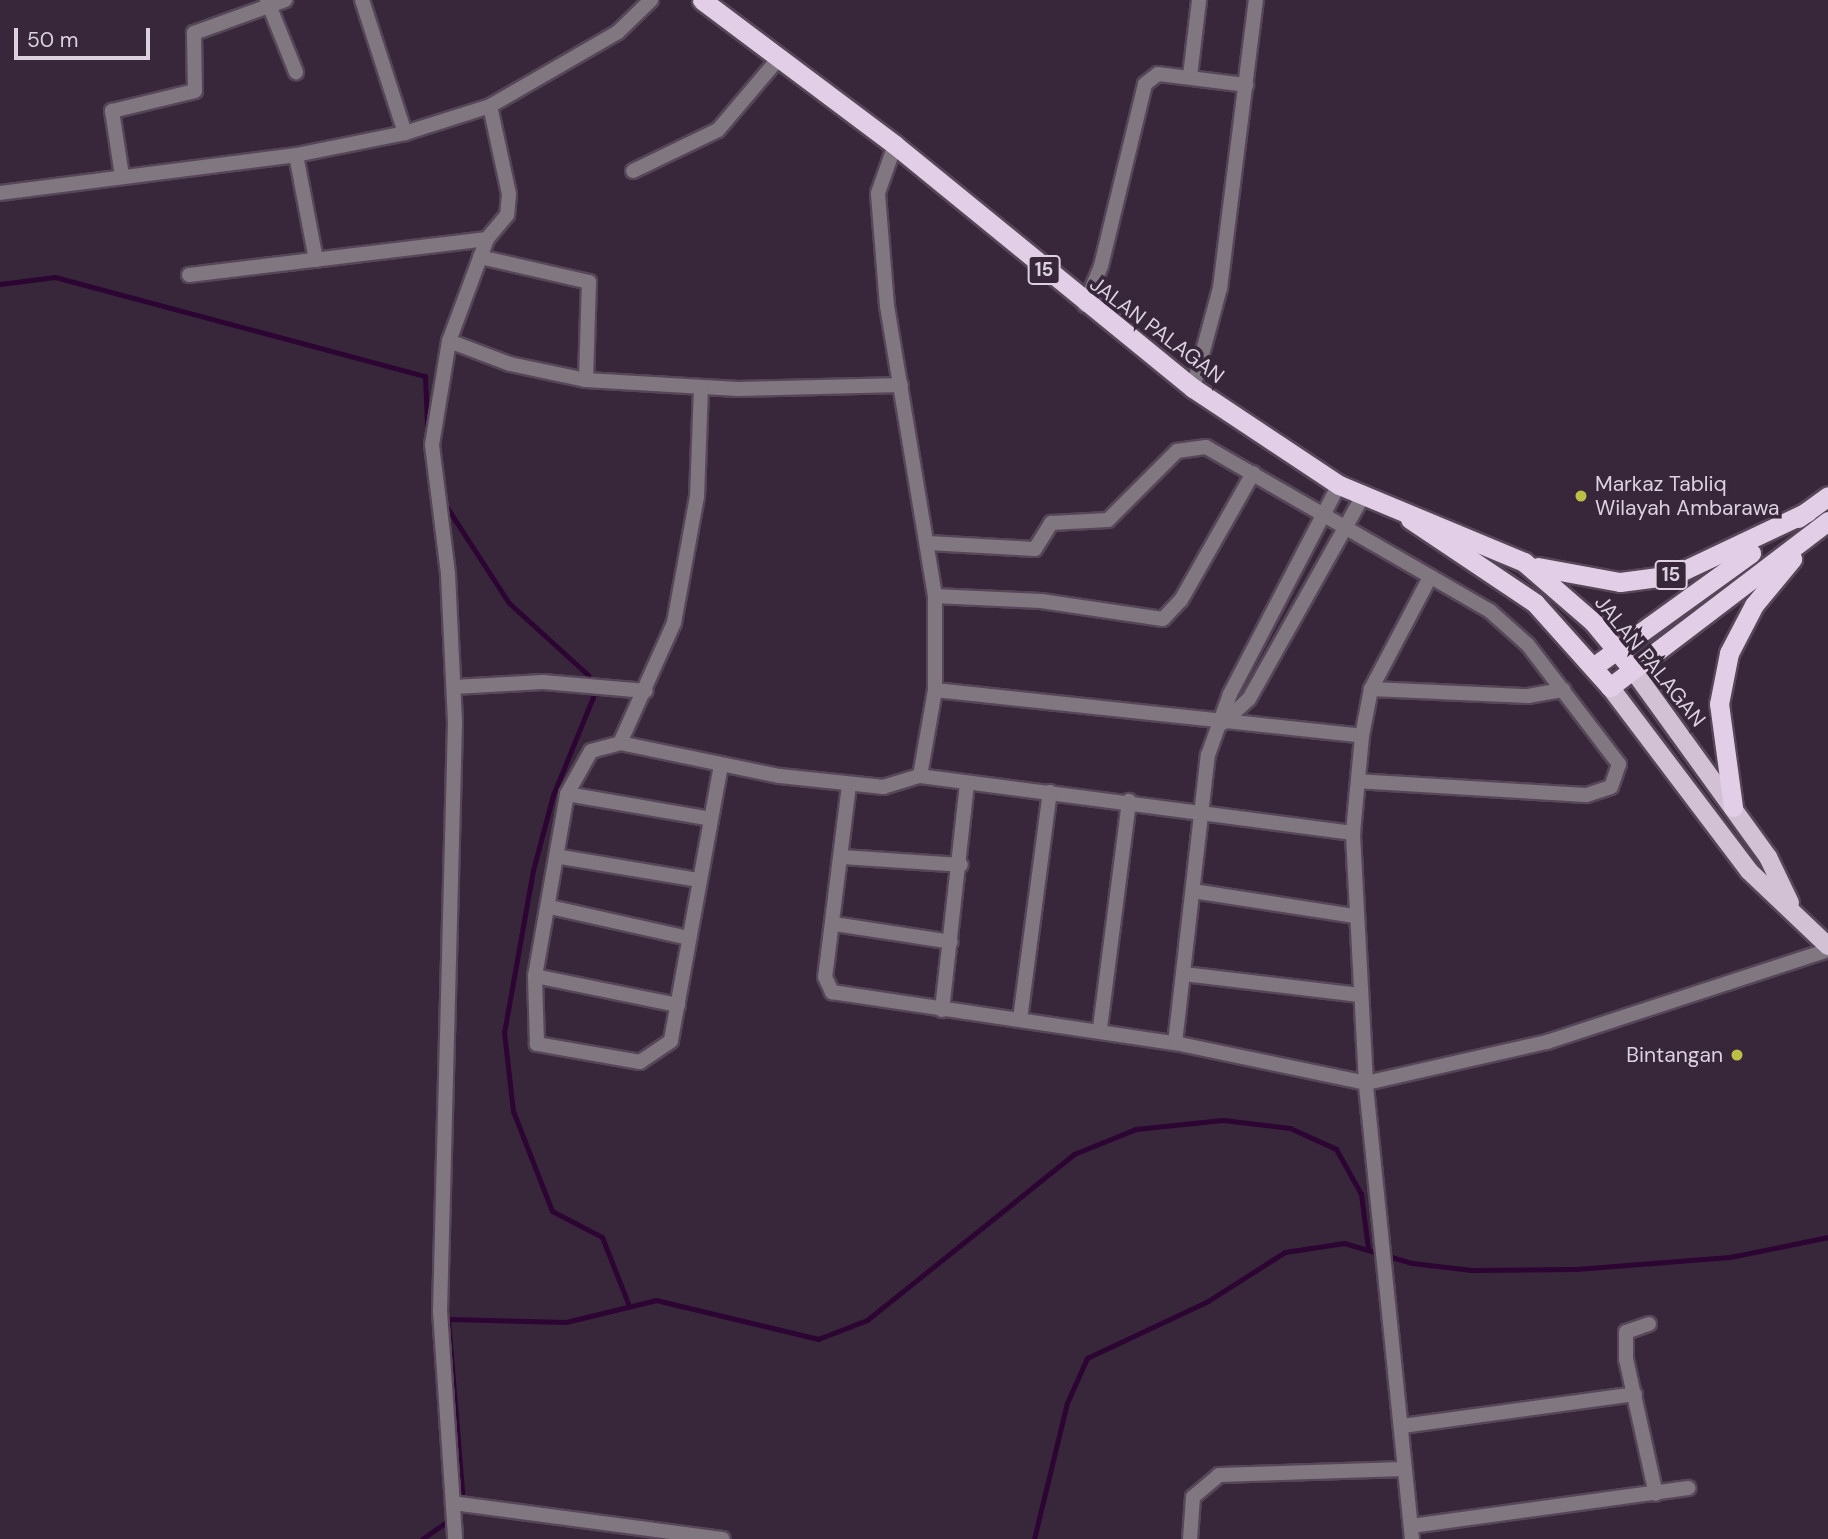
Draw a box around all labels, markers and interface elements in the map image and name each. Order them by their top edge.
scale bar [18,14,154,58]
text: 50 m [27,26,78,54]
road number: 15 [1026,254,1062,286]
street label: JALAN PALAGAN [1085,271,1229,389]
place label: Markaz Tabliq Wilayah Ambarawa [1595,471,1780,521]
marker: Markaz Tabliq Wilayah Ambarawa [1573,488,1589,504]
road number: 15 [1654,560,1688,590]
street label: JALAN PALAGAN [1589,590,1711,732]
place label: Bintangan [1626,1042,1723,1068]
marker: Bintangan [1729,1047,1745,1063]

